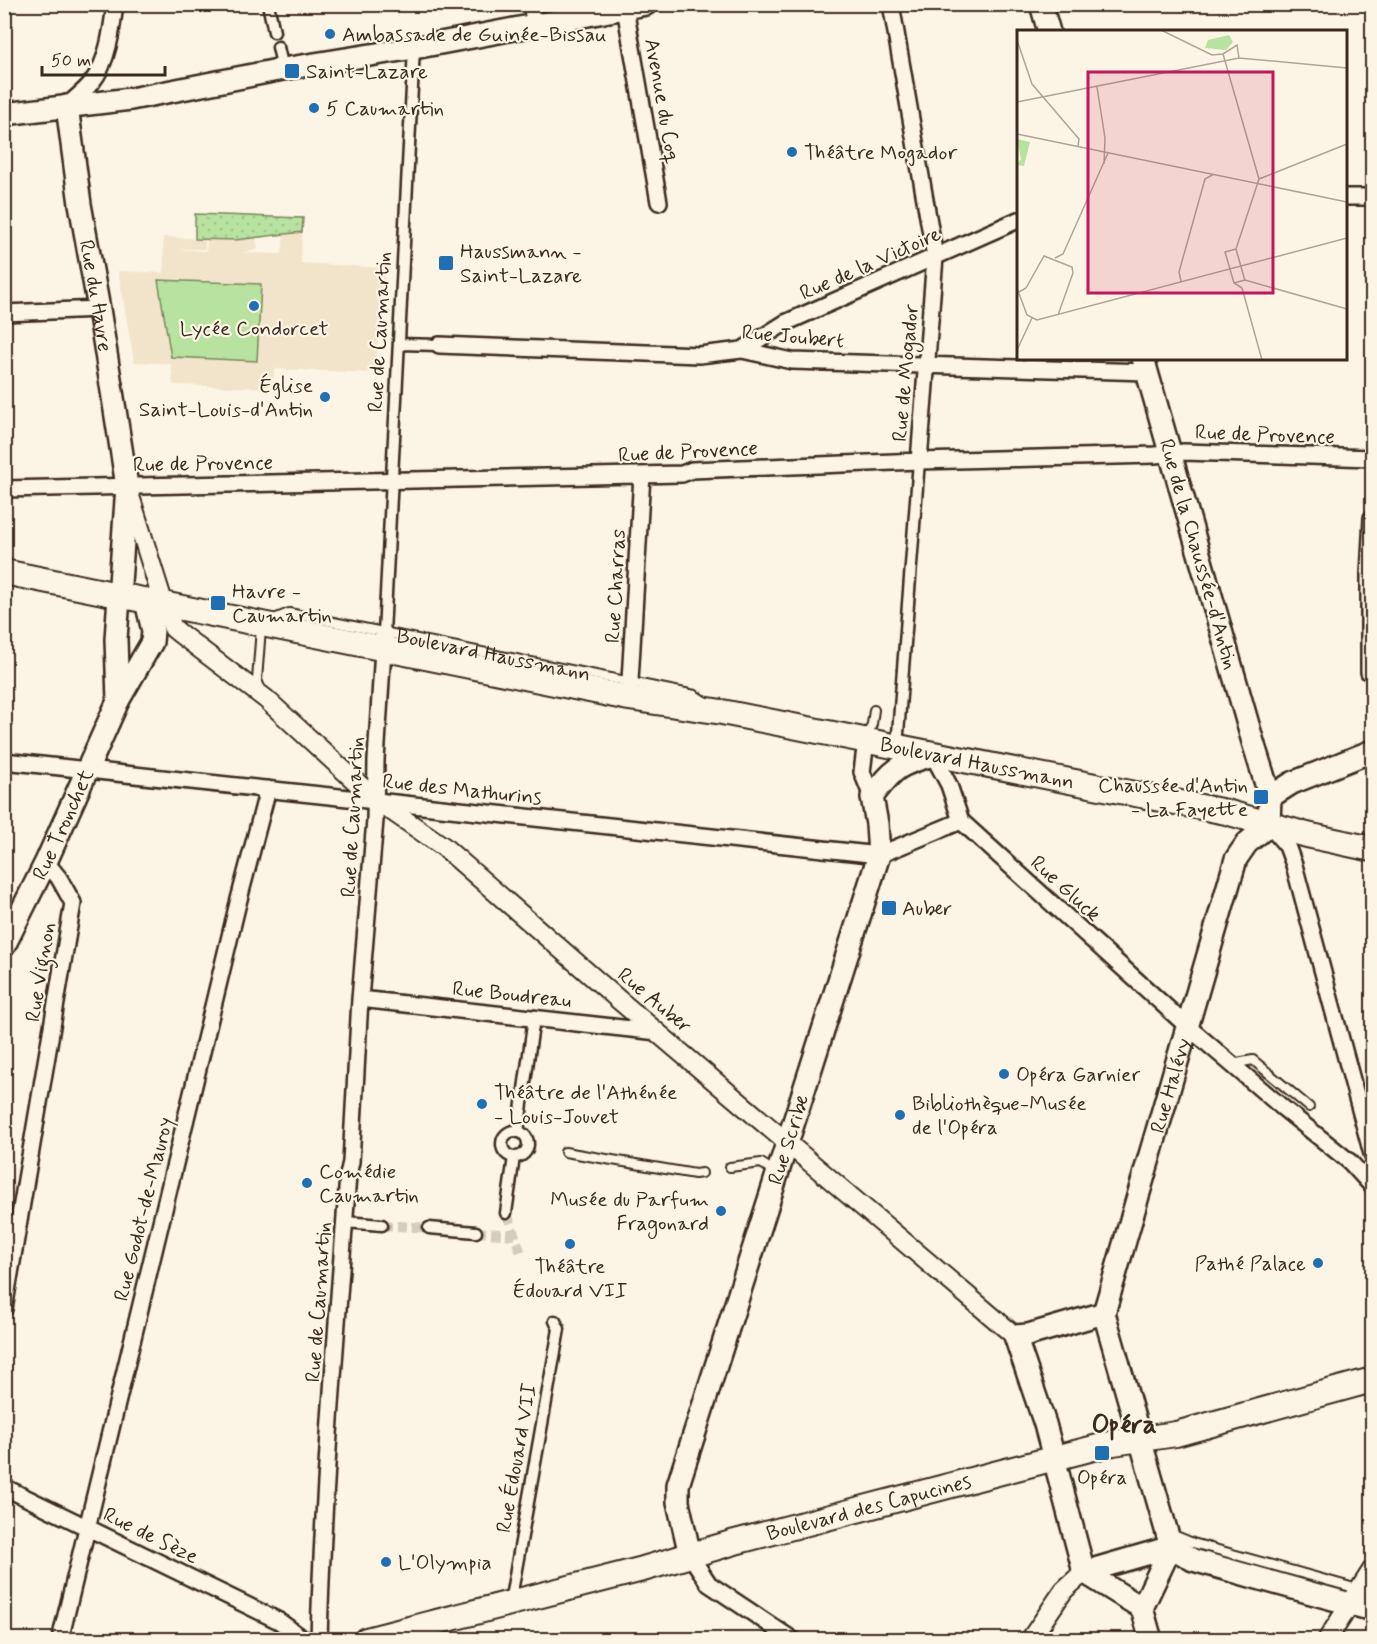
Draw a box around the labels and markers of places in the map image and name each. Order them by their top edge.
place label: Ambassade de Guinée-Bissau [342,21,606,49]
marker: Ambassade de Guinée-Bissau [323,27,337,41]
place label: Saint-Lazare [306,58,428,86]
marker: Saint-Lazare [283,62,301,80]
place label: 5 Caumartin [326,95,444,123]
marker: 5 Caumartin [307,101,321,115]
place label: Théâtre Mogador [804,139,957,167]
marker: Théâtre Mogador [785,145,799,159]
place label: Haussmann - Saint-Lazare [460,238,582,290]
marker: Haussmann - Saint-Lazare [437,254,455,272]
marker: Lycée Condorcet [247,299,261,313]
place label: Lycée Condorcet [180,315,328,343]
place label: Église Saint-Louis-d'Antin [139,372,313,424]
marker: Église Saint-Louis-d'Antin [318,390,332,404]
place label: Havre - Caumartin [232,578,332,630]
marker: Havre - Caumartin [209,594,227,612]
place label: Chaussée d'Antin - La Fayette [1098,772,1248,824]
marker: Chaussée d'Antin - La Fayette [1252,788,1270,806]
place label: Auber [902,895,952,923]
marker: Auber [880,899,898,917]
place label: Opéra Garnier [1016,1061,1140,1089]
marker: Opéra Garnier [997,1067,1011,1081]
place label: Théâtre de l'Athénée - Louis-Jouvet [494,1079,677,1131]
place label: Bibliothèque-Musée de l'Opéra [912,1090,1087,1142]
marker: Théâtre de l'Athénée - Louis-Jouvet [475,1097,489,1111]
marker: Bibliothèque-Musée de l'Opéra [893,1108,907,1122]
place label: Comédie Caumartin [319,1158,419,1210]
marker: Comédie Caumartin [300,1176,314,1190]
place label: Musée du Parfum Fragonard [550,1186,709,1239]
marker: Musée du Parfum Fragonard [714,1204,728,1218]
marker: Théâtre Édouard VII [563,1237,577,1251]
place label: Pathé Palace [1194,1250,1306,1278]
place label: Théâtre Édouard VII [513,1253,627,1305]
marker: Pathé Palace [1311,1256,1325,1270]
marker: Opéra [1093,1444,1111,1462]
place label: Opéra [1077,1464,1127,1492]
place label: L'Olympia [398,1549,492,1577]
marker: L'Olympia [379,1555,393,1569]

